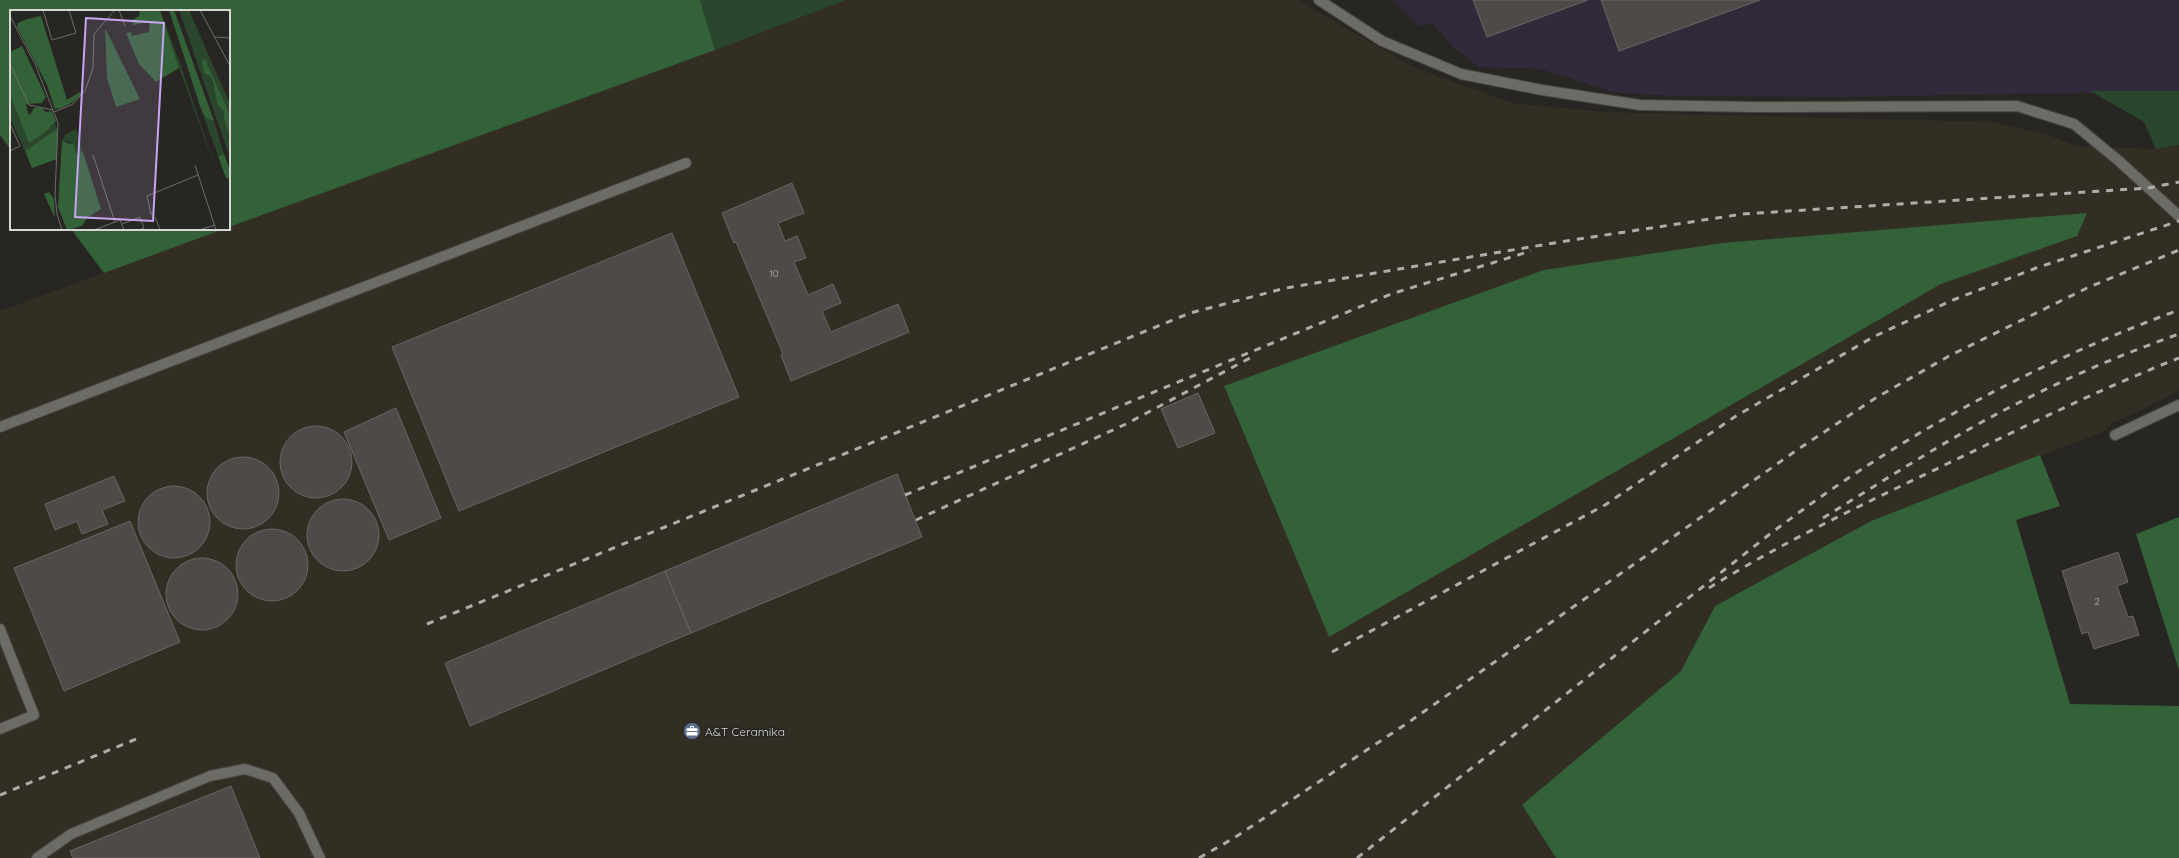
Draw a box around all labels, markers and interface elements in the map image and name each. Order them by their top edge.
inset map [10,10,230,230]
house number: 10 [769,267,779,280]
house number: 2 [2094,595,2100,608]
office icon: A&T Ceramika [682,721,702,741]
place label: A&T Ceramika [705,724,785,739]

